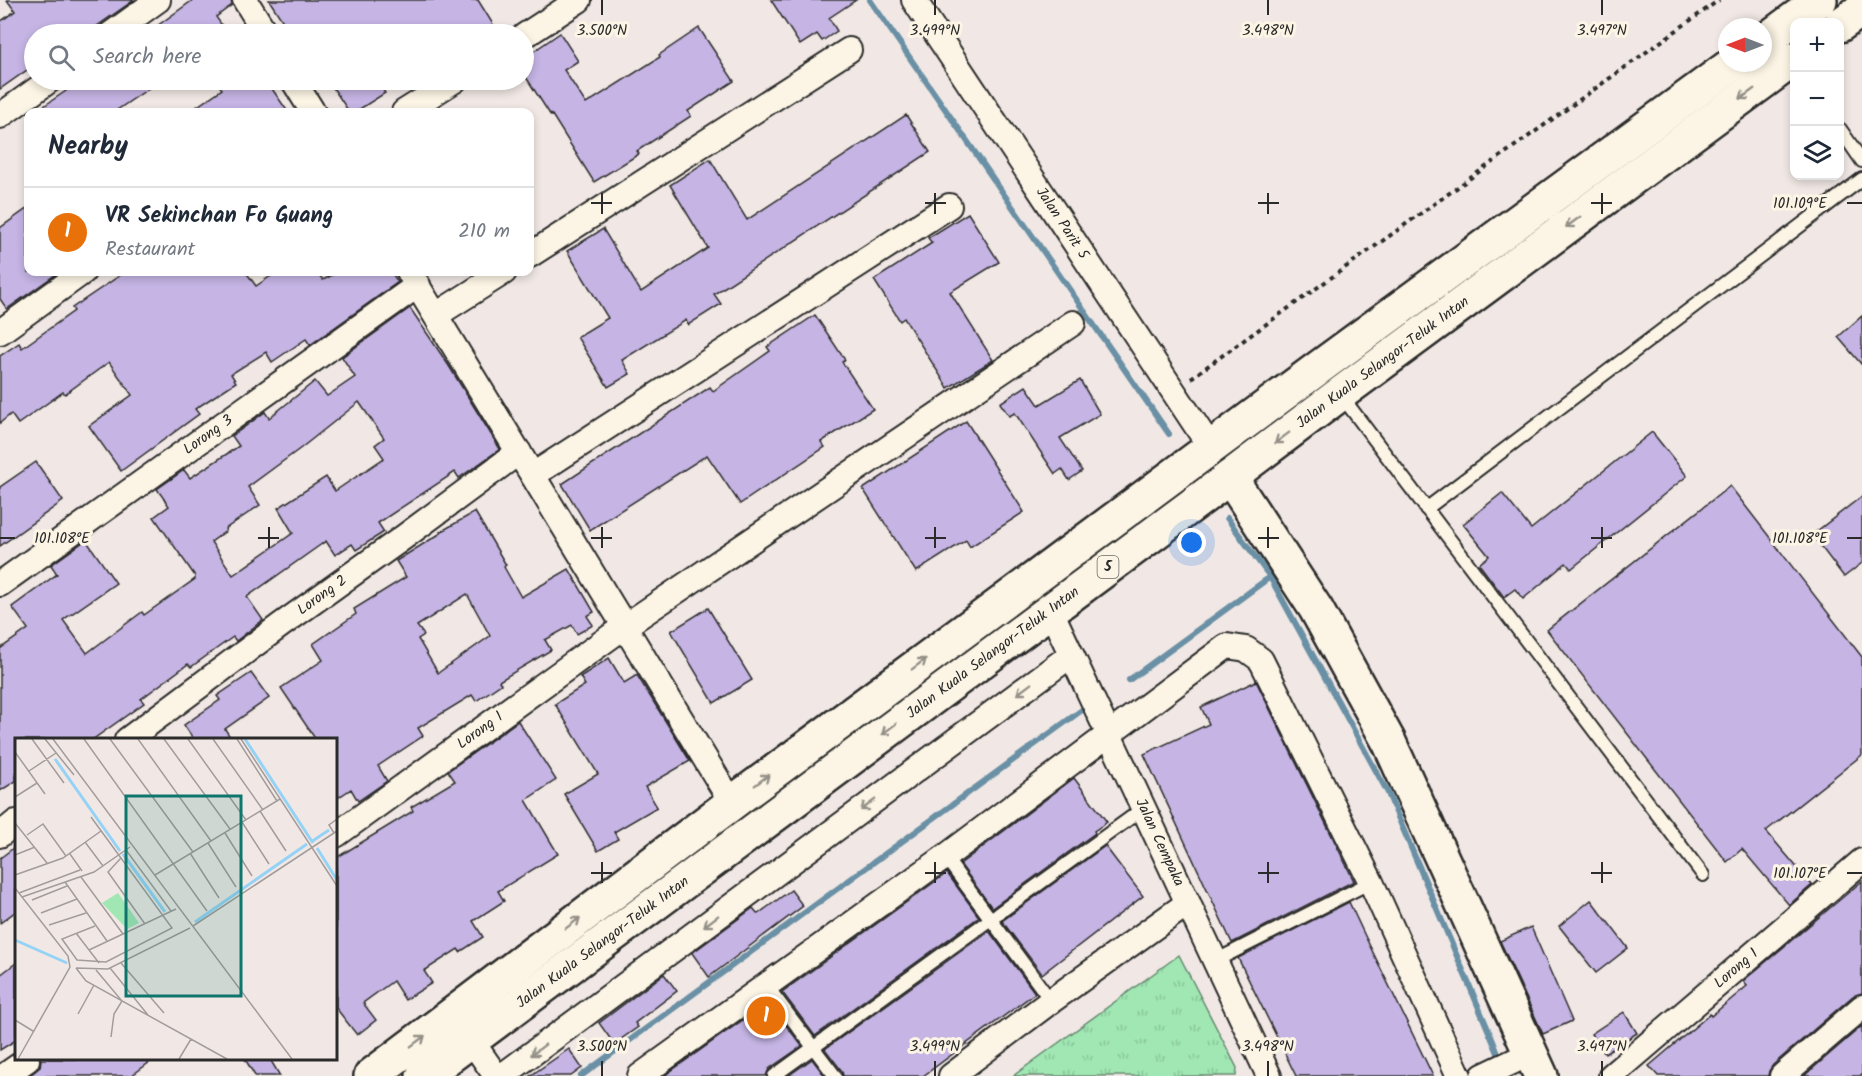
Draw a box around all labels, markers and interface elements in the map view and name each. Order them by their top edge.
north arrow [1718,18,1772,72]
map controls [1790,18,1844,180]
button: + [1790,18,1844,72]
text: 3.500°N [577,19,627,43]
text: 3.499°N [910,19,960,43]
text: 3.498°N [1242,19,1294,43]
text: 3.497°N [1577,19,1627,43]
search box [24,24,534,90]
text: Search here [93,40,201,75]
icon: search [45,41,78,74]
button: − [1790,72,1844,126]
one-way arrow [1740,87,1756,100]
text: Nearby [48,126,128,168]
button: layers [1790,126,1844,180]
street label: Jalan Parit 5 [1029,182,1095,265]
text: 101.109°E [1773,192,1828,216]
text: VR Sekinchan Fo Guang [105,199,333,234]
one-way arrow [1566,215,1582,228]
text: 1 [64,216,71,248]
text: 210 m [458,216,510,248]
text: Restaurant [105,234,195,266]
street label: Jalan Kuala Selangor-Teluk Intan [1291,290,1475,435]
street label: Lorong 3 [178,409,239,461]
one-way arrow [1274,431,1290,444]
text: 101.108°E [34,527,91,551]
text: 101.108°E [1772,527,1829,551]
your location [1177,528,1206,557]
road number: 5 [1098,556,1118,578]
street label: Lorong 2 [292,569,352,622]
street label: Jalan Kuala Selangor-Teluk Intan [902,581,1085,725]
one-way arrow [910,658,926,670]
one-way arrow [1017,683,1033,696]
street label: Lorong 1 [452,705,509,756]
one-way arrow [882,723,898,736]
inset map [15,738,338,1061]
one-way arrow [754,774,770,787]
street label: Jalan Cempaka [1129,795,1191,891]
one-way arrow [860,799,876,812]
text: 101.107°E [1773,862,1828,886]
street label: Jalan Kuala Selangor-Teluk Intan [511,870,694,1015]
one-way arrow [704,915,720,928]
one-way arrow [565,917,581,930]
street label: Lorong 1 [1709,942,1764,995]
pin: 1 [746,994,786,1038]
one-way arrow [409,1035,425,1047]
text: 3.500°N [577,1035,627,1059]
text: 3.499°N [910,1035,960,1059]
text: 3.498°N [1242,1035,1294,1059]
text: 3.497°N [1577,1035,1627,1059]
one-way arrow [530,1044,546,1056]

